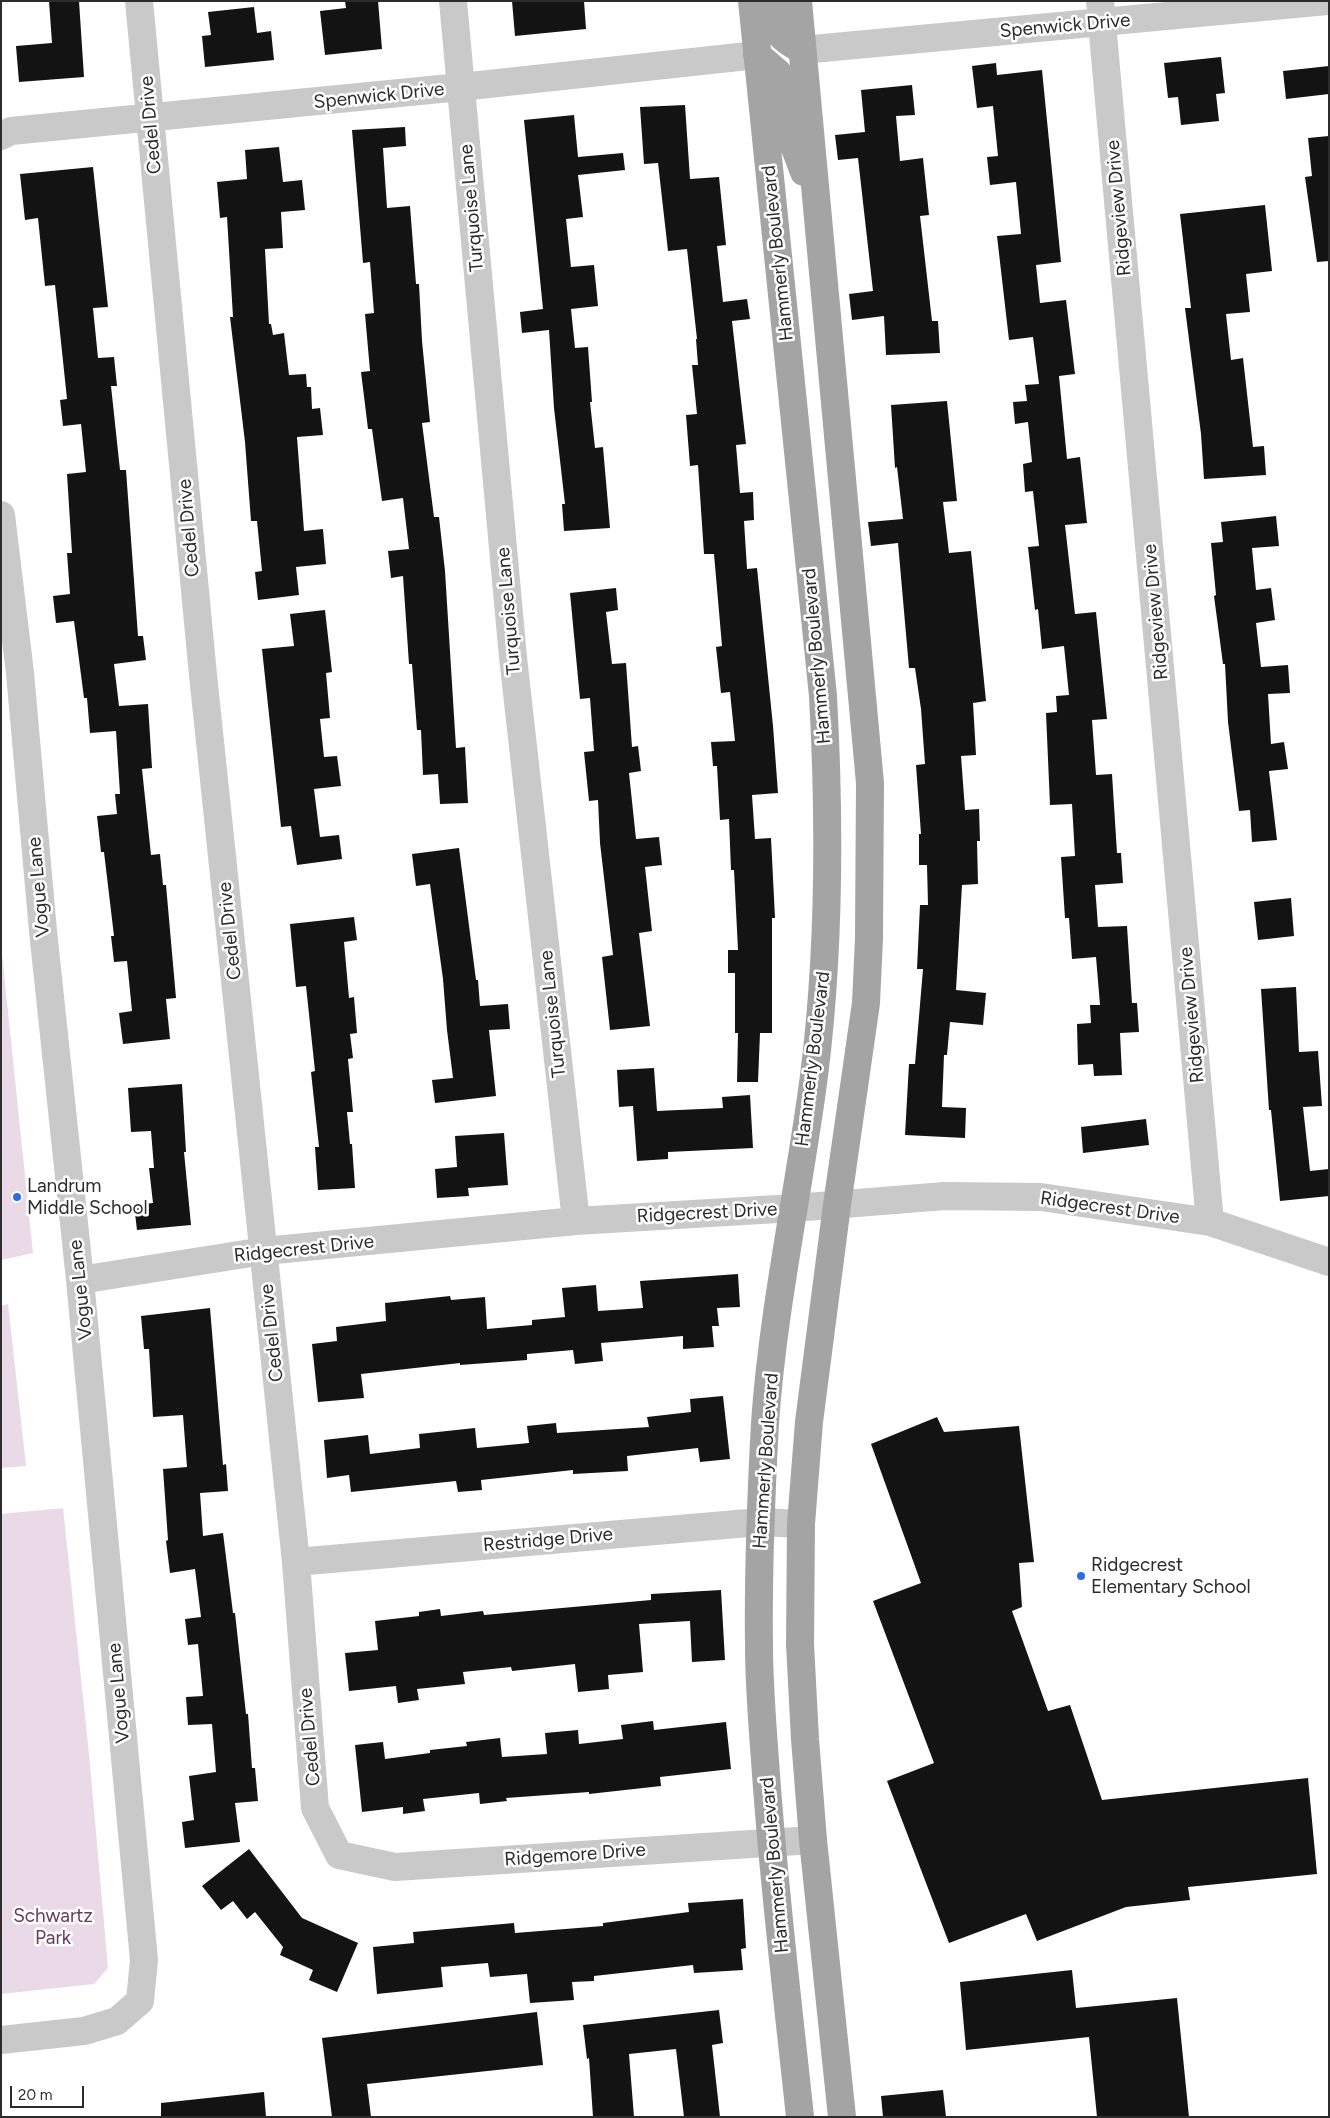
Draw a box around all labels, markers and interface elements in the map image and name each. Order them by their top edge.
street label: Spenwick Drive [999,9,1131,43]
street label: Cedel Drive [135,75,167,175]
street label: Spenwick Drive [313,78,445,114]
street label: Ridgeview Drive [1102,139,1136,277]
street label: Turquoise Lane [455,143,489,273]
street label: Hammerly Boulevard [757,164,799,342]
street label: Cedel Drive [173,478,205,578]
street label: Ridgeview Drive [1139,543,1173,681]
street label: Turquoise Lane [492,546,526,676]
street label: Hammerly Boulevard [798,567,836,745]
street label: Vogue Lane [23,836,55,938]
street label: Cedel Drive [214,881,246,981]
street label: Ridgeview Drive [1175,946,1209,1084]
street label: Turquoise Lane [535,949,571,1079]
street label: Hammerly Boulevard [791,970,835,1148]
place label: Landrum Middle School [27,1175,148,1219]
street label: Ridgecrest Drive [1039,1187,1181,1229]
marker: Landrum Middle School [11,1191,23,1203]
street label: Ridgecrest Drive [636,1198,778,1228]
street label: Ridgecrest Drive [233,1230,375,1268]
street label: Vogue Lane [64,1239,98,1341]
street label: Cedel Drive [256,1283,288,1383]
street label: Hammerly Boulevard [748,1372,784,1550]
street label: Restridge Drive [482,1523,614,1557]
place label: Ridgecrest Elementary School [1091,1554,1251,1598]
marker: Ridgecrest Elementary School [1075,1570,1087,1582]
street label: Vogue Lane [103,1642,135,1744]
street label: Cedel Drive [294,1687,326,1787]
street label: Hammerly Boulevard [756,1776,794,1954]
street label: Ridgemore Drive [504,1839,646,1871]
park label: Schwartz Park [13,1905,93,1949]
scale bar [12,2076,86,2108]
text: 20 m [18,2086,52,2104]

